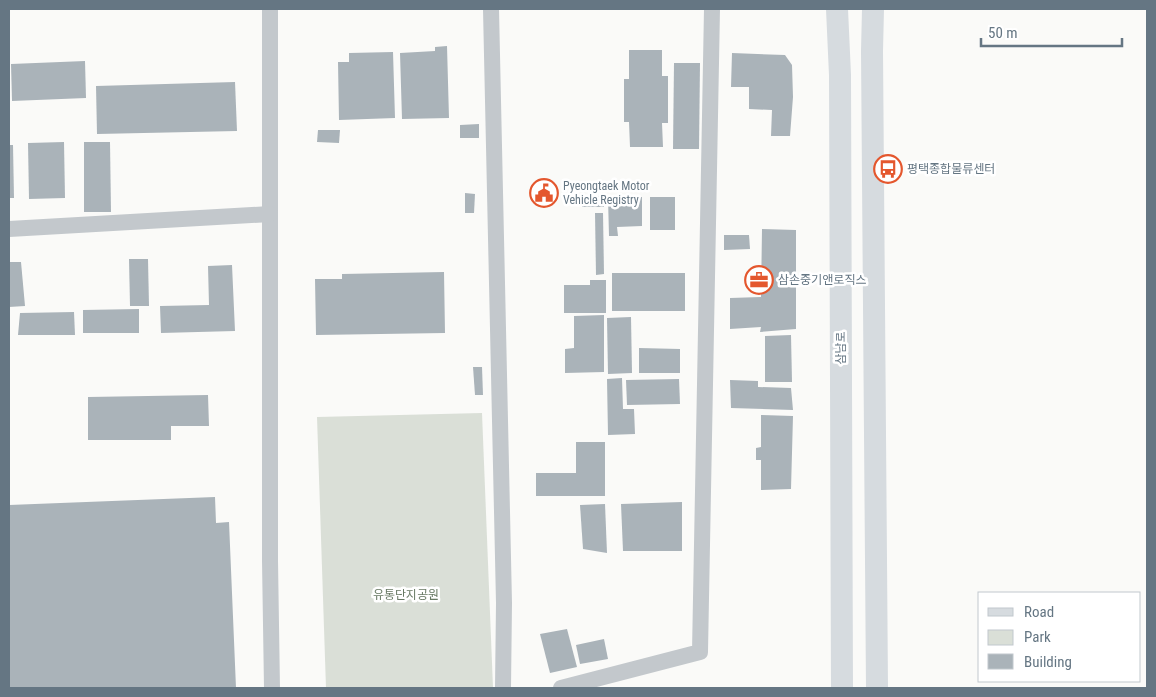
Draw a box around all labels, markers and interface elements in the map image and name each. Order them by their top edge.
scale bar [981,15,1122,47]
text: 50 m [988,24,1018,42]
bus stop icon: 평택종합물류센터 [873,154,903,184]
place label: 평택종합물류센터 [907,162,995,176]
public building icon: Pyeongtaek Motor Vehicle Registry [529,178,559,208]
place label: Pyeongtaek Motor Vehicle Registry [563,179,650,207]
office icon: 삼손중기앤로직스 [744,265,774,295]
place label: 삼손중기앤로직스 [778,273,866,287]
street label: 삼남로 [834,331,848,365]
park label: 유통단지공원 [373,588,439,602]
legend [978,592,1141,682]
text: Road [1024,603,1054,621]
text: Park [1024,628,1051,646]
text: Building [1024,653,1072,671]

